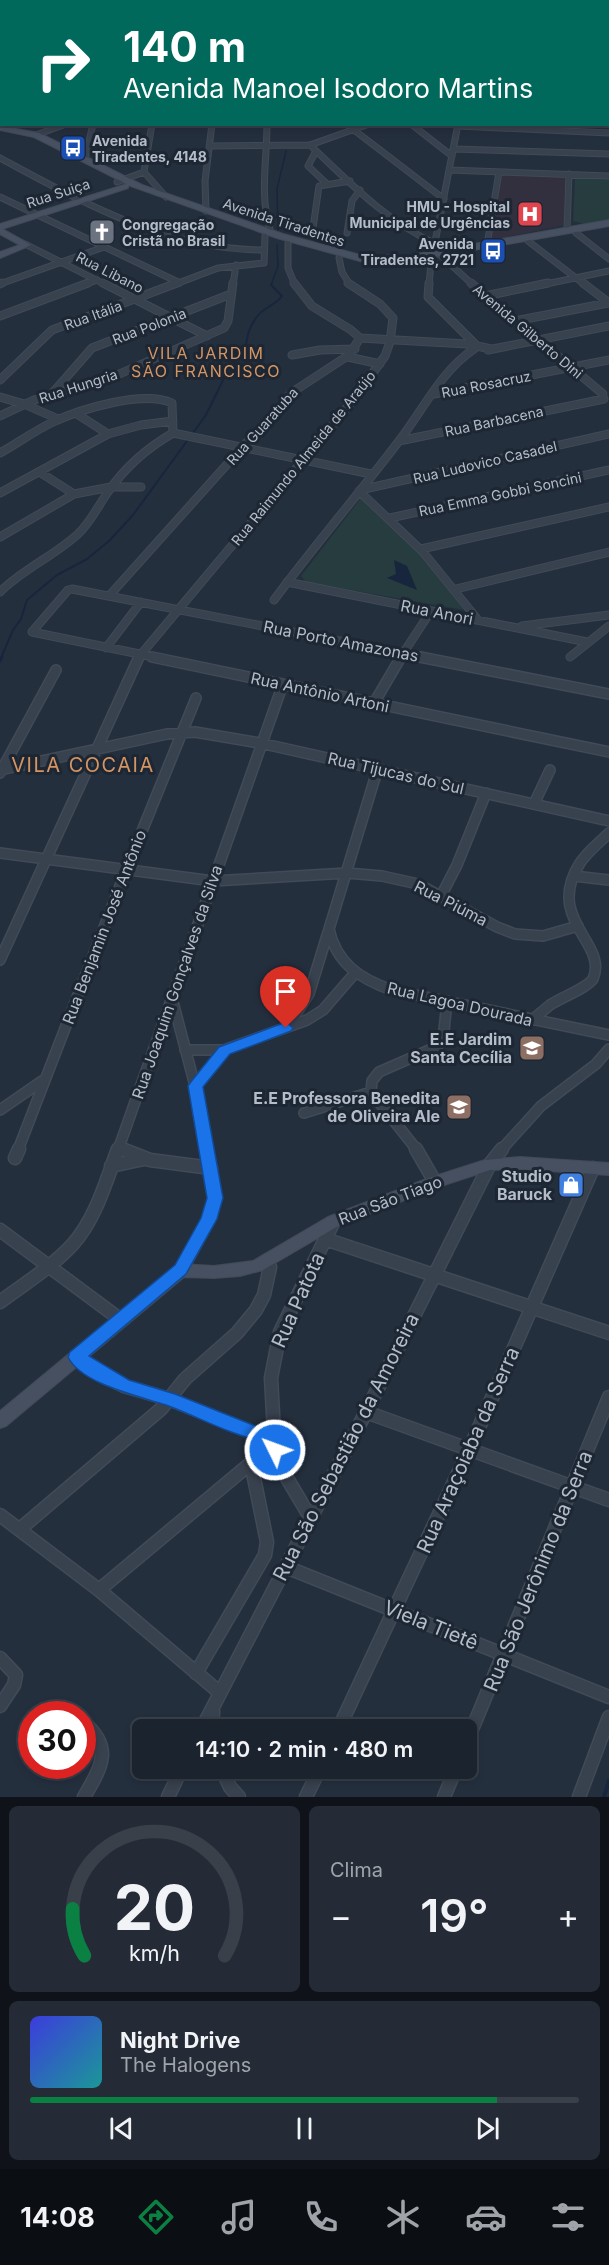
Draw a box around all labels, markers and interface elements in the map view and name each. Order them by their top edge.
text: 140 m [123,21,246,72]
icon: right [24,24,102,102]
text: Avenida Manoel Isodoro Martins [123,72,533,105]
place label: Avenida Tiradentes, 4148 [92,132,207,165]
bus stop icon: Avenida Tiradentes, 4148 [58,133,88,163]
street label: Rua Suiça [24,175,92,211]
street label: Avenida Tiradentes [221,194,347,250]
place label: HMU - Hospital Municipal de Urgências [350,198,510,231]
hospital icon: HMU - Hospital Municipal de Urgências [515,199,545,229]
place label: Congregação Cristã no Brasil [122,216,225,249]
church icon: Congregação Cristã no Brasil [87,217,117,247]
place label: Avenida Tiradentes, 2721 [361,235,474,268]
bus stop icon: Avenida Tiradentes, 2721 [478,236,508,266]
street label: Rua Libano [73,248,147,296]
street label: Avenida Gilberto Dini [470,280,586,382]
street label: Rua Itália [62,297,124,333]
street label: Rua Polonia [110,304,188,348]
district label: VILA JARDIM SÃO FRANCISCO [131,343,281,381]
street label: Rua Hungria [37,365,119,407]
street label: Rua Raimundo Almeida de Araújo [227,367,379,549]
street label: Rua Rosacruz [440,367,532,401]
street label: Rua Guaratuba [223,384,301,468]
street label: Rua Barbacena [443,402,545,440]
street label: Rua Ludovico Casadel [411,437,559,487]
street label: Rua Emma Gobbi Soncini [417,468,583,520]
street label: Rua Anori [399,595,475,629]
street label: Rua Porto Amazonas [262,616,420,666]
street label: Rua Antônio Artoni [249,668,391,716]
street label: Rua Tijucas do Sul [326,748,466,798]
district label: VILA COCAIA [11,753,155,777]
street label: Rua Benjamin José Antônio [58,827,150,1027]
street label: Rua Joaquim Gonçalves da Silva [127,862,227,1102]
street label: Rua Piúma [411,876,491,930]
pin [260,966,311,1028]
icon: arrive [269,975,302,1008]
street label: Rua Lagoa Dourada [385,978,535,1030]
place label: E.E Jardim Santa Cecília [410,1029,512,1067]
school or university icon: E.E Jardim Santa Cecília [517,1033,547,1063]
place label: E.E Professora Benedita de Oliveira Ale [253,1088,440,1126]
school or university icon: E.E Professora Benedita de Oliveira Ale [444,1092,474,1122]
place label: Studio Baruck [497,1166,553,1204]
shop icon: Studio Baruck [556,1170,586,1200]
street label: Rua São Tiago [335,1171,445,1229]
street label: Rua Patota [266,1249,330,1351]
street label: Rua São Sebastião da Amoreira [268,1309,424,1585]
street label: Rua Araçoiaba da Serra [412,1343,524,1557]
position arrow [243,1418,307,1482]
street label: Rua São Jerônimo da Serra [479,1447,597,1695]
street label: Viela Tietê [380,1595,482,1655]
speed limit sign: 30 [18,1701,96,1779]
text: 14:10 · 2 min · 480 m [196,1736,413,1762]
text: Clima [330,1858,383,1882]
text: 20 [114,1870,195,1945]
text: 19° [420,1888,489,1943]
text: − [330,1896,352,1936]
text: + [557,1896,579,1936]
text: km/h [129,1940,180,1966]
text: Night Drive [120,2027,240,2053]
text: The Halogens [120,2053,251,2077]
icon: previous [105,2112,138,2145]
icon: pause [288,2112,321,2145]
icon: next [471,2112,504,2145]
icon: directions [135,2196,177,2238]
icon: music [218,2196,260,2238]
icon: phone [300,2196,342,2238]
icon: climate [382,2196,424,2238]
icon: car [465,2196,507,2238]
icon: filters [547,2196,589,2238]
text: 14:08 [20,2201,95,2234]

